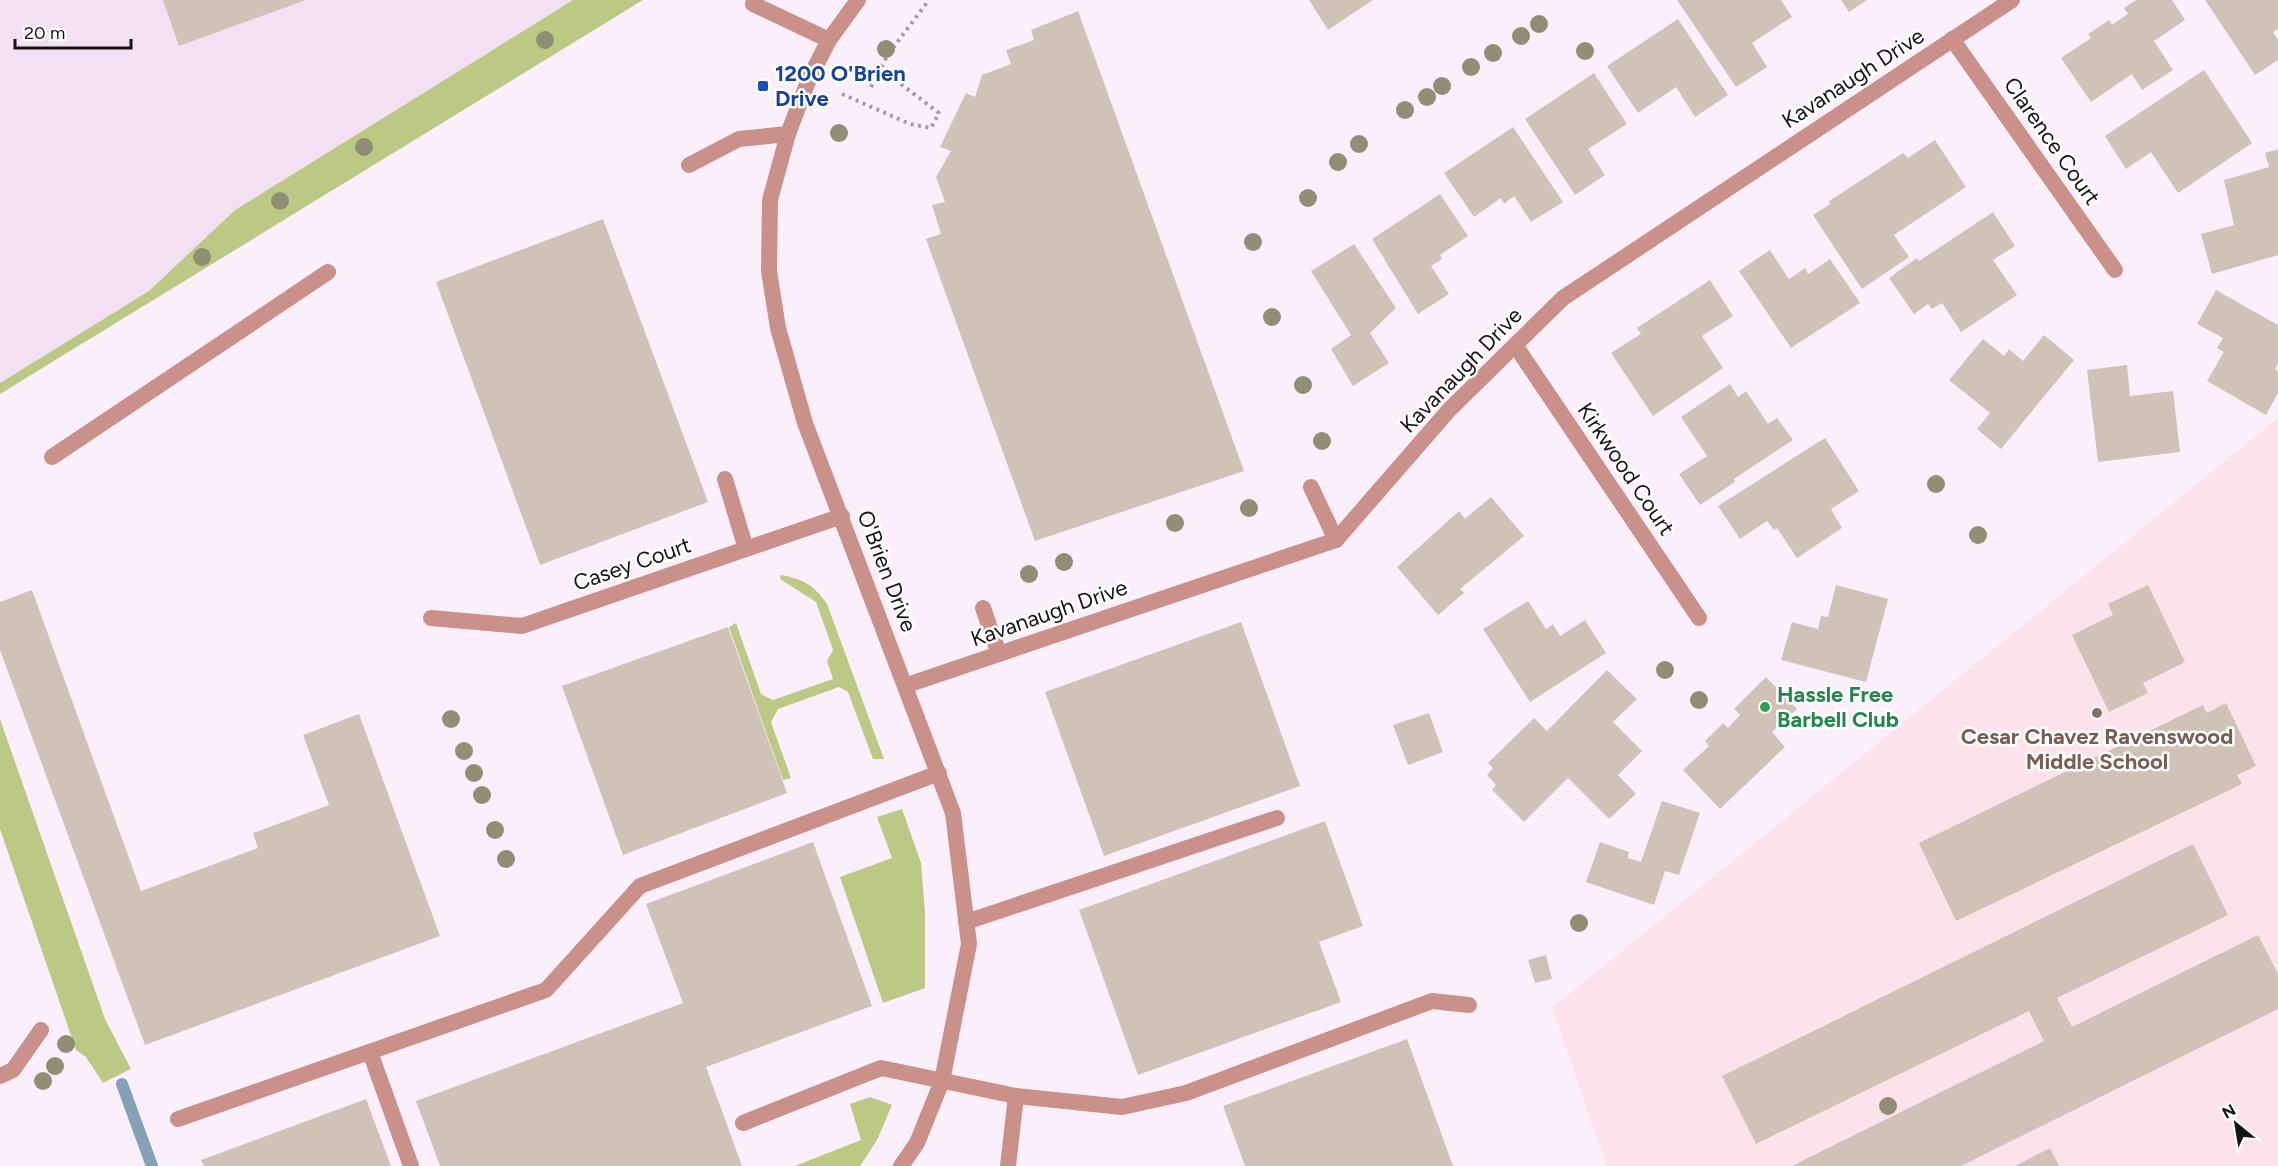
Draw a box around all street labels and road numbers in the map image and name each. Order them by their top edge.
street label: Kavanaugh Drive [1777,22,1929,134]
street label: Clarence Court [1998,72,2106,210]
street label: Kavanaugh Drive [1394,302,1528,438]
street label: Kirkwood Court [1572,398,1680,540]
street label: O'Brien Drive [851,506,923,636]
street label: Casey Court [570,531,694,597]
street label: Kavanaugh Drive [967,574,1131,652]

